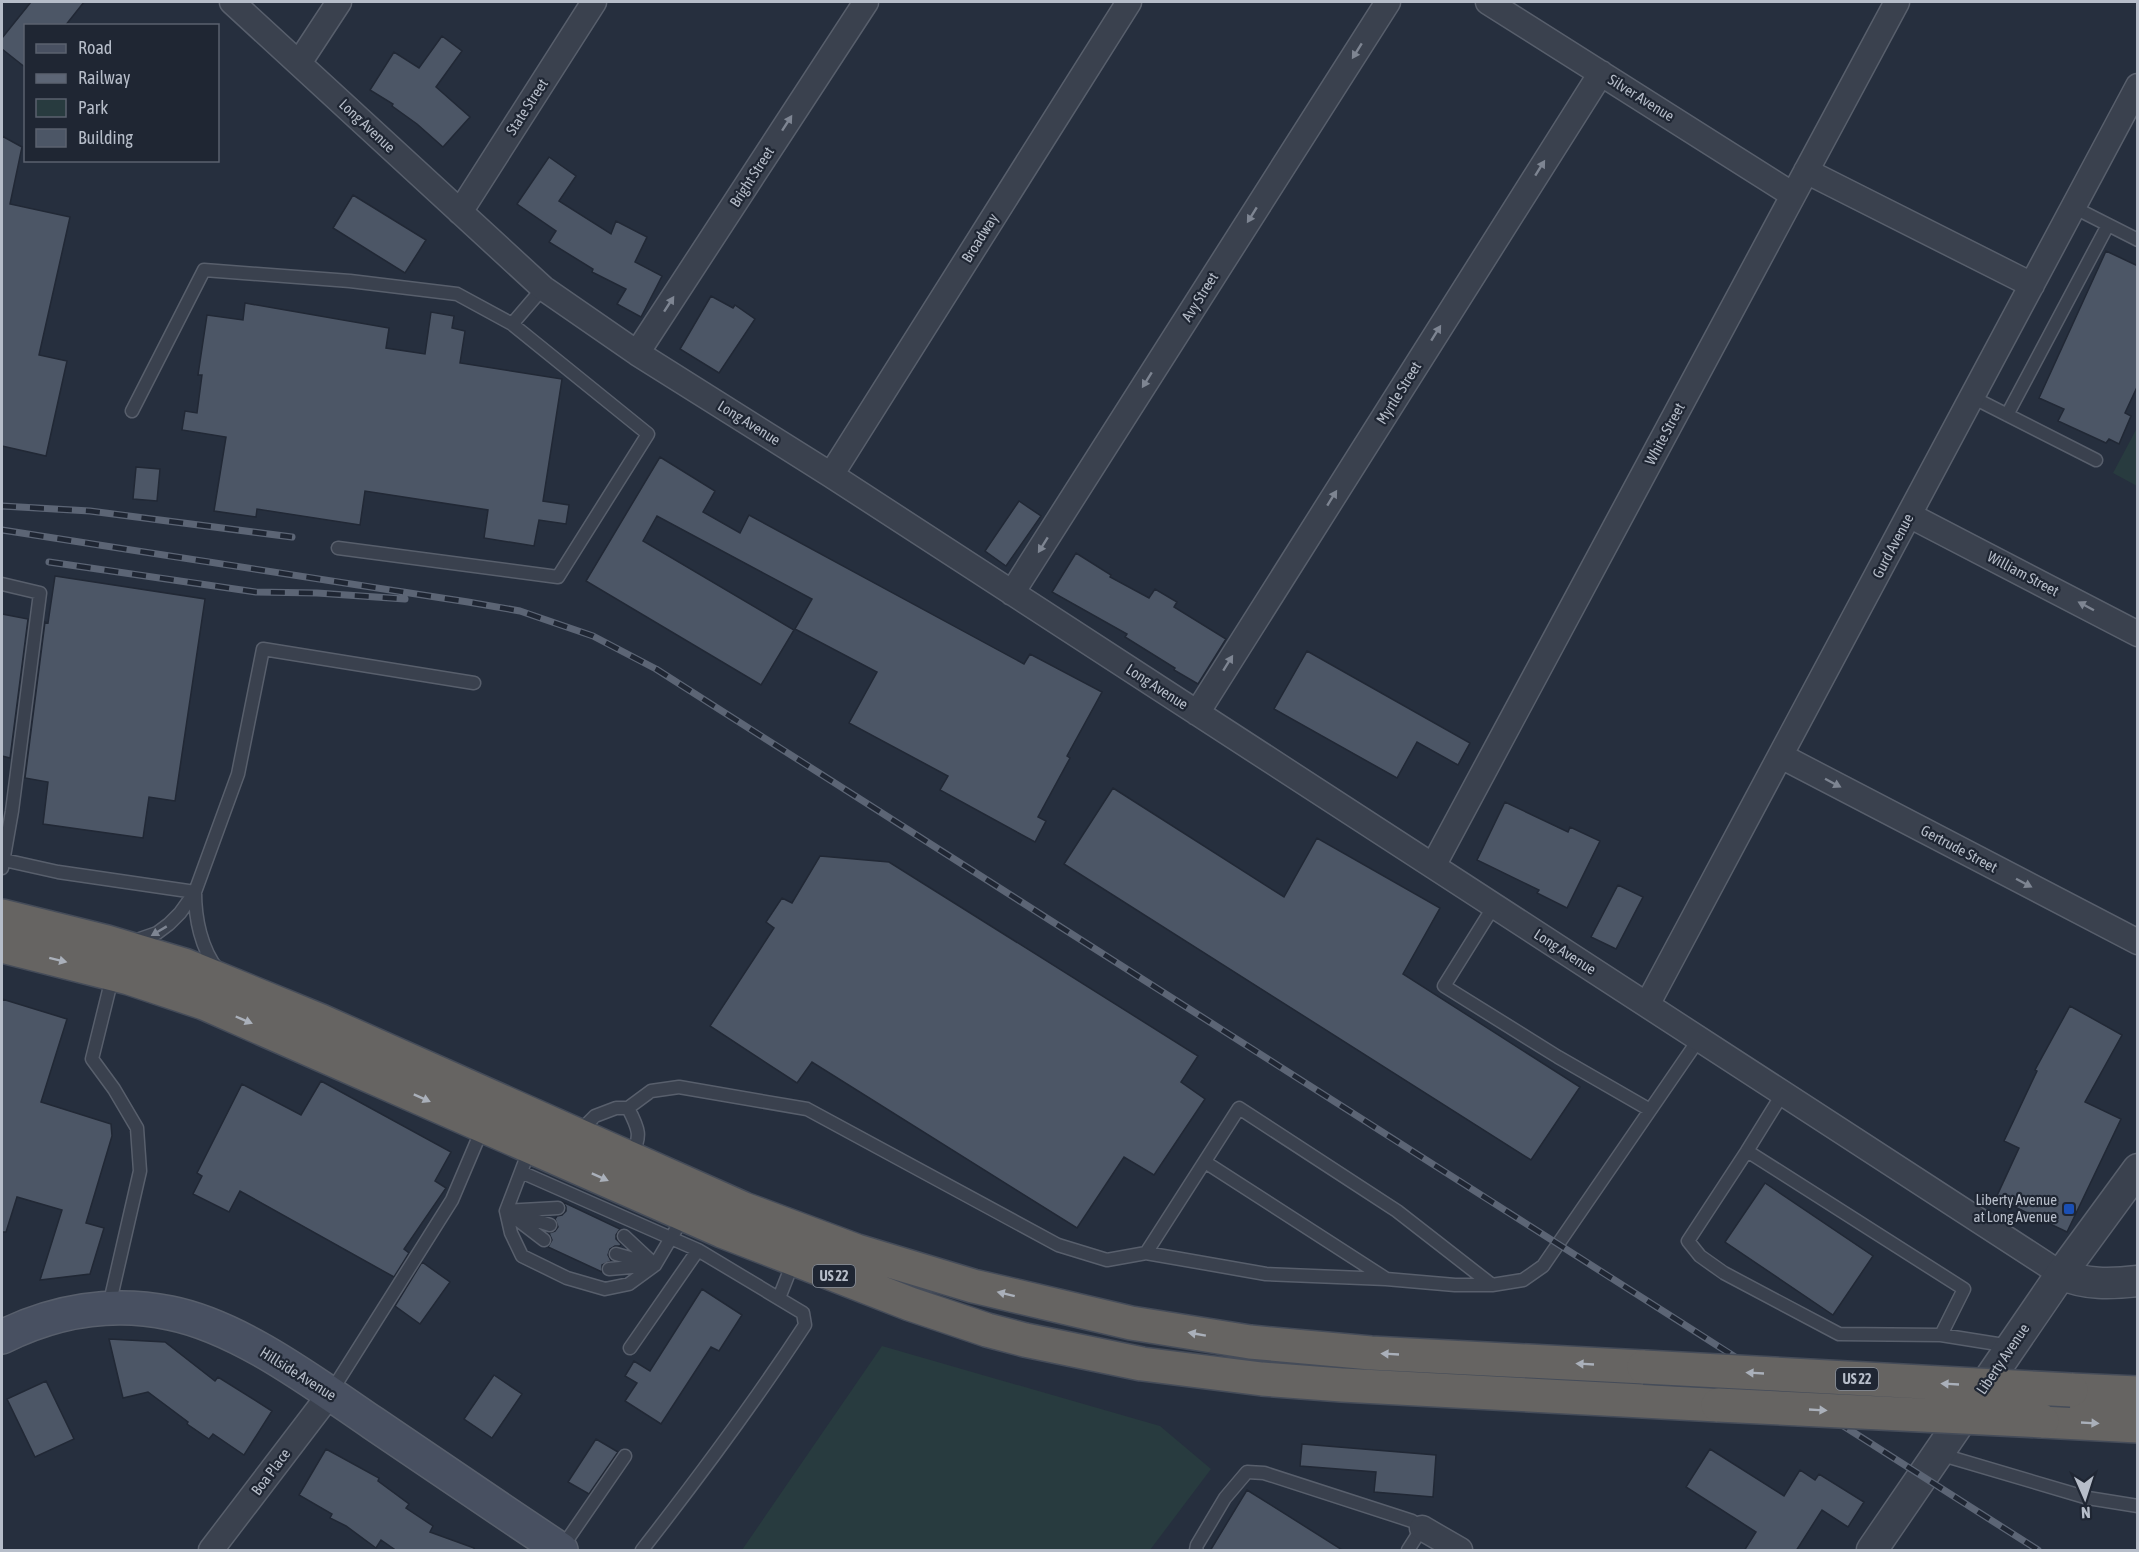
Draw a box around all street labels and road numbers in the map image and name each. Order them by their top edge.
street label: Silver Avenue [1605,71,1677,125]
street label: State Street [502,75,551,138]
street label: Long Avenue [336,95,399,156]
street label: Bright Street [726,144,777,210]
street label: Broadway [958,210,1001,265]
street label: Avy Street [1178,269,1221,324]
street label: Myrtle Street [1373,358,1424,427]
street label: Long Avenue [715,397,784,448]
street label: White Street [1641,400,1688,468]
street label: Gurd Avenue [1869,511,1917,581]
street label: William Street [1985,548,2062,599]
street label: Long Avenue [1123,660,1191,713]
street label: Gertrude Street [1918,821,2000,876]
street label: Long Avenue [1531,925,1599,978]
road number: US 22 [813,1265,855,1287]
street label: Liberty Avenue [1973,1320,2033,1397]
street label: Hillside Avenue [257,1343,340,1404]
road number: US 22 [1836,1368,1878,1390]
street label: Boa Place [248,1445,294,1498]

